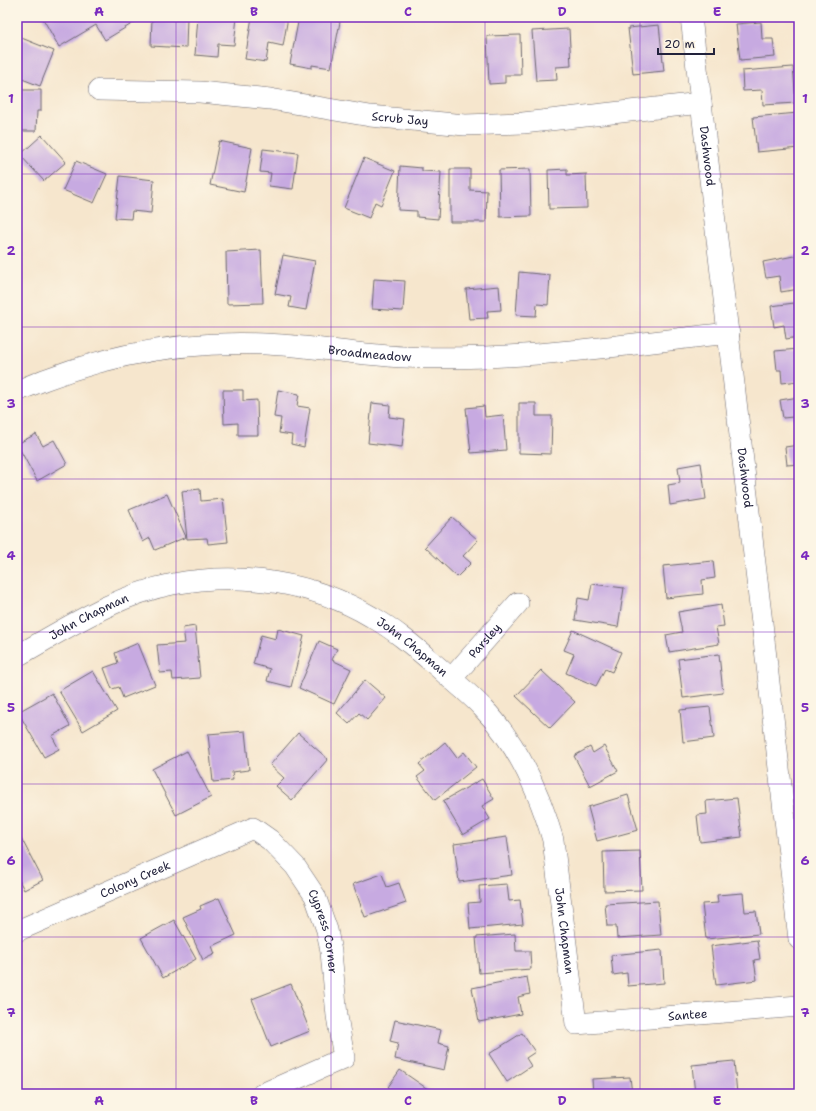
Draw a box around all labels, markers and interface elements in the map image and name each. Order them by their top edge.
text: A [94,3,104,20]
text: B [250,3,258,20]
text: C [404,3,412,20]
text: D [557,3,567,20]
text: E [713,3,722,20]
scale bar [658,30,714,56]
text: 20 m [664,36,695,52]
text: 1 [8,90,14,107]
text: 1 [802,90,808,107]
street label: Scrub Jay [371,108,429,130]
street label: Dashwood [696,125,719,187]
text: 2 [6,242,16,259]
text: 2 [800,242,810,259]
street label: Broadmeadow [327,342,412,365]
text: 3 [6,395,16,412]
text: 3 [800,395,810,412]
street label: Dashwood [734,447,756,509]
text: 4 [6,547,16,564]
text: 4 [800,547,810,564]
street label: John Chapman [46,590,131,644]
street label: John Chapman [374,614,451,680]
street label: Parsley [465,620,505,662]
text: 5 [7,699,15,716]
text: 5 [801,699,809,716]
text: 6 [6,852,16,869]
text: 6 [800,852,810,869]
street label: Colony Creek [97,857,173,902]
street label: Cypress Corner [305,886,341,975]
street label: John Chapman [551,887,578,975]
text: 7 [6,1004,16,1021]
text: 7 [800,1004,810,1021]
street label: Santee [667,1005,708,1025]
text: A [94,1092,104,1109]
text: B [250,1092,258,1109]
text: C [404,1092,412,1109]
text: D [557,1092,567,1109]
text: E [713,1092,722,1109]

